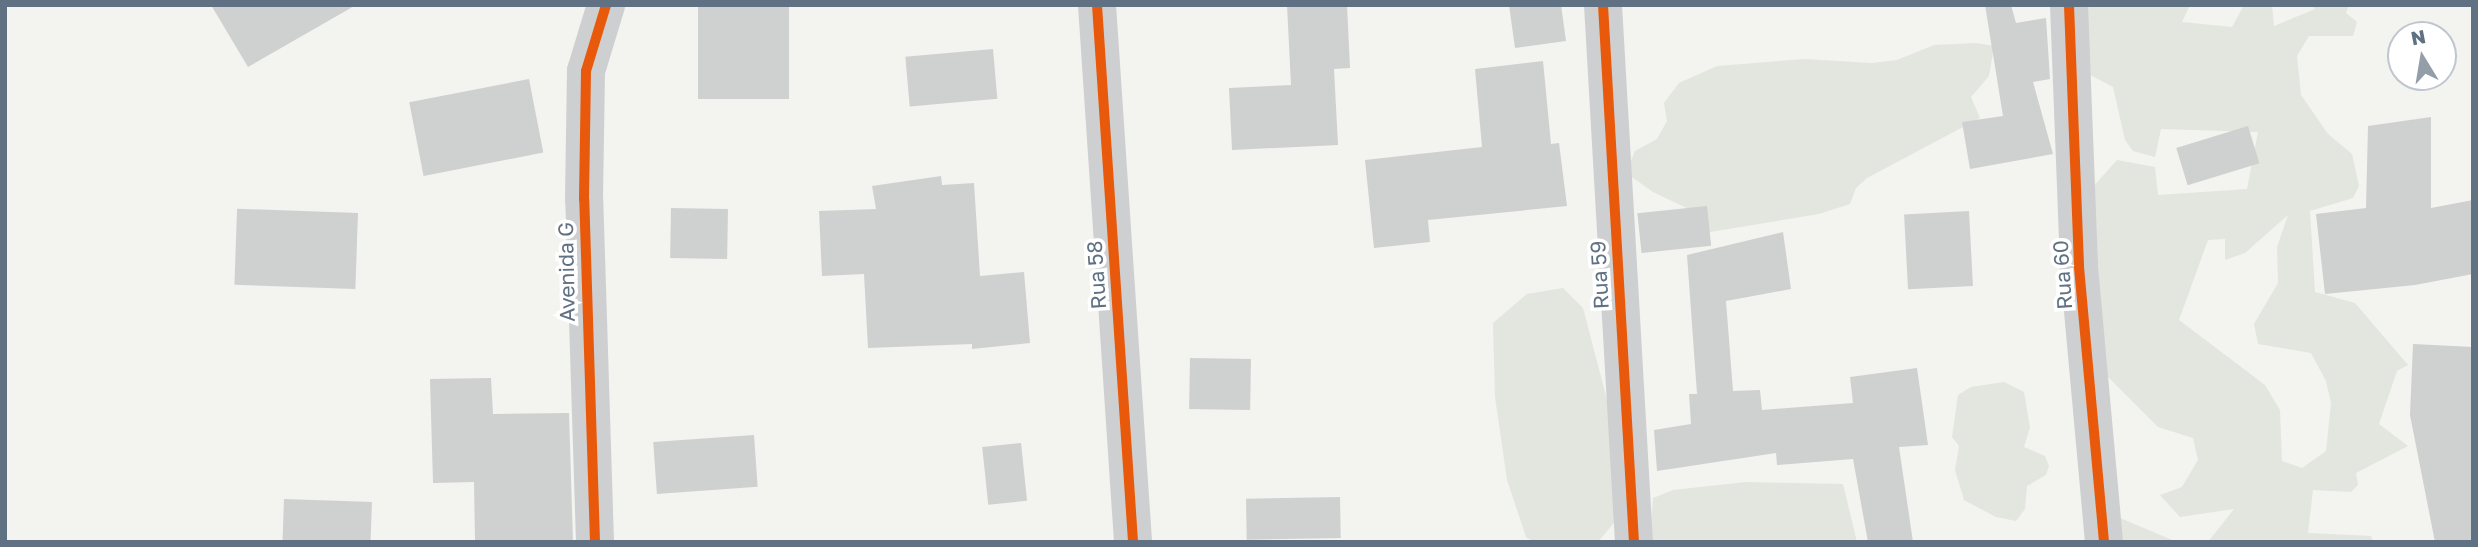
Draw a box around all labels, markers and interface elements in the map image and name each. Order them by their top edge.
north arrow [2387,21,2457,91]
text: N [2409,24,2428,50]
street label: Avenida G [553,222,579,322]
street label: Rua 58 [1081,240,1111,310]
street label: Rua 59 [1585,240,1613,310]
street label: Rua 60 [2047,240,2077,310]

